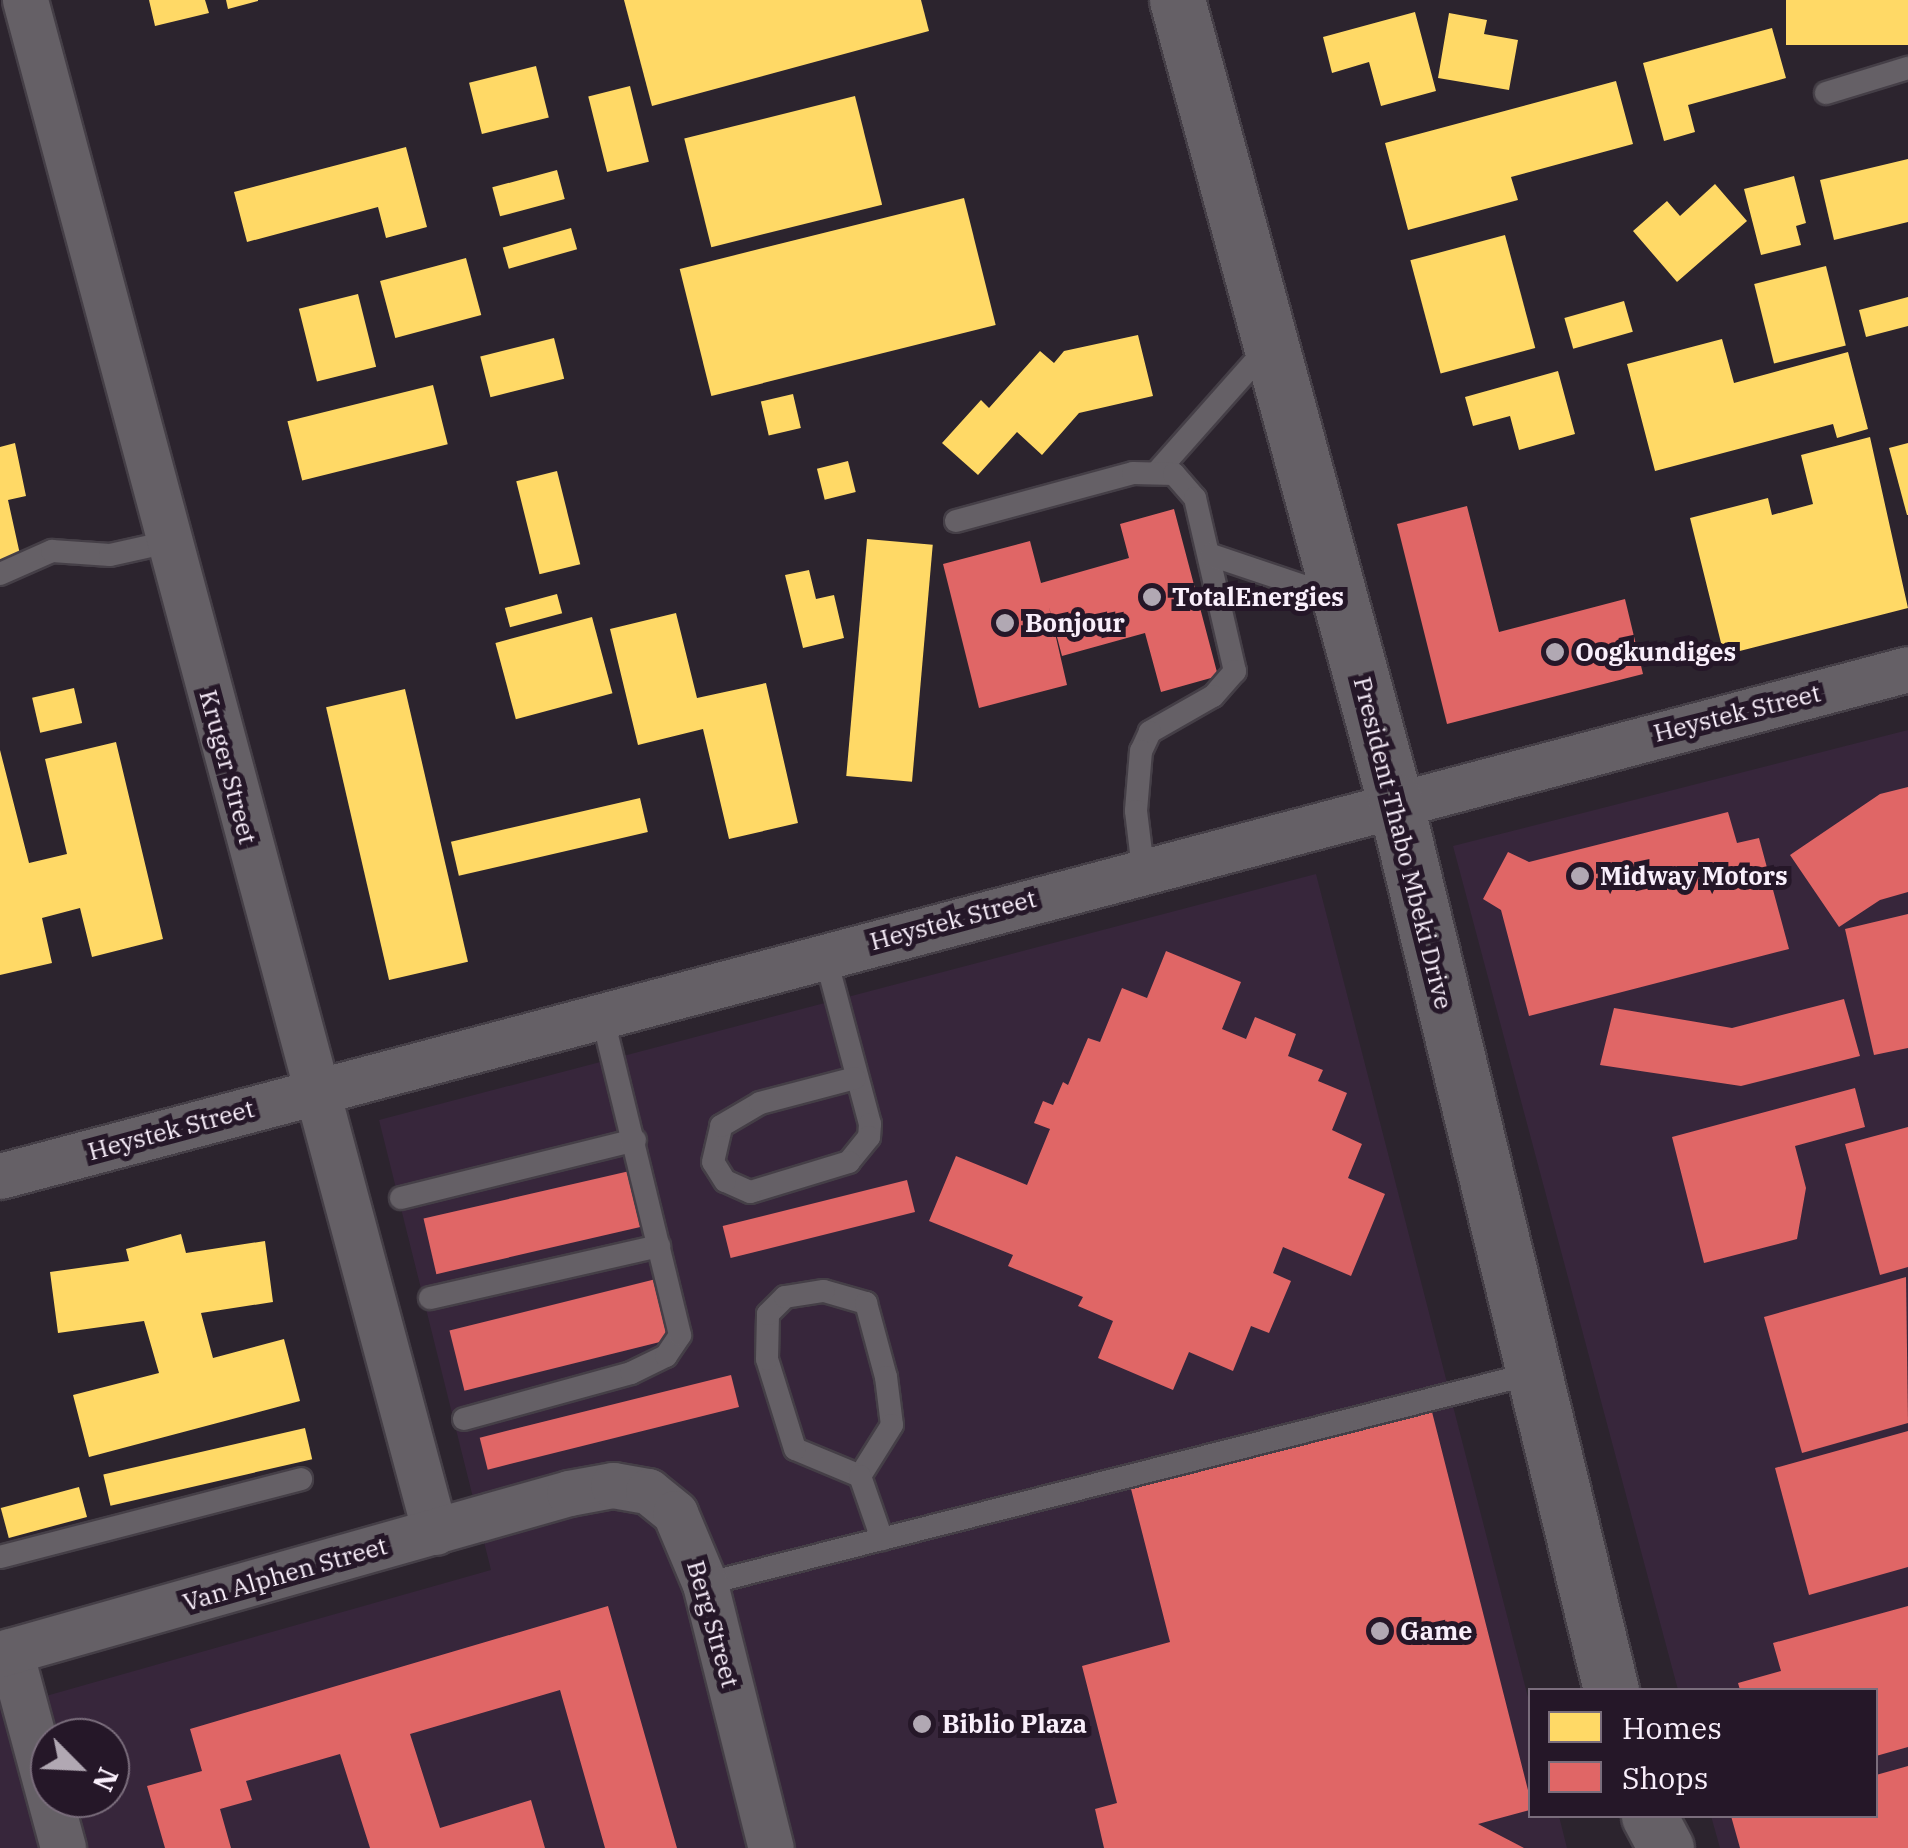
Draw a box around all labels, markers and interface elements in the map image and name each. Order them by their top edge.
place label: TotalEnergies [1172,582,1344,612]
marker: TotalEnergies [1141,586,1163,608]
place label: Bonjour [1025,608,1125,638]
marker: Bonjour [994,612,1016,634]
place label: Oogkundiges [1575,637,1736,667]
marker: Oogkundiges [1544,641,1566,663]
street label: President Thabo Mbeki Drive [1347,674,1459,1012]
street label: Heystek Street [1650,678,1824,748]
street label: Kruger Street [193,687,263,847]
place label: Midway Motors [1600,861,1788,891]
marker: Midway Motors [1569,865,1591,887]
street label: Heystek Street [867,883,1039,957]
street label: Heystek Street [85,1093,257,1167]
street label: Van Alphen Street [179,1530,391,1618]
street label: Berg Street [681,1557,745,1691]
place label: Game [1400,1616,1472,1646]
marker: Game [1369,1620,1391,1642]
legend [1528,1688,1878,1818]
text: Homes [1622,1708,1722,1747]
place label: Biblio Plaza [942,1709,1087,1739]
marker: Biblio Plaza [911,1713,933,1735]
north arrow [30,1718,130,1818]
text: Shops [1622,1758,1708,1797]
text: N [85,1762,127,1797]

